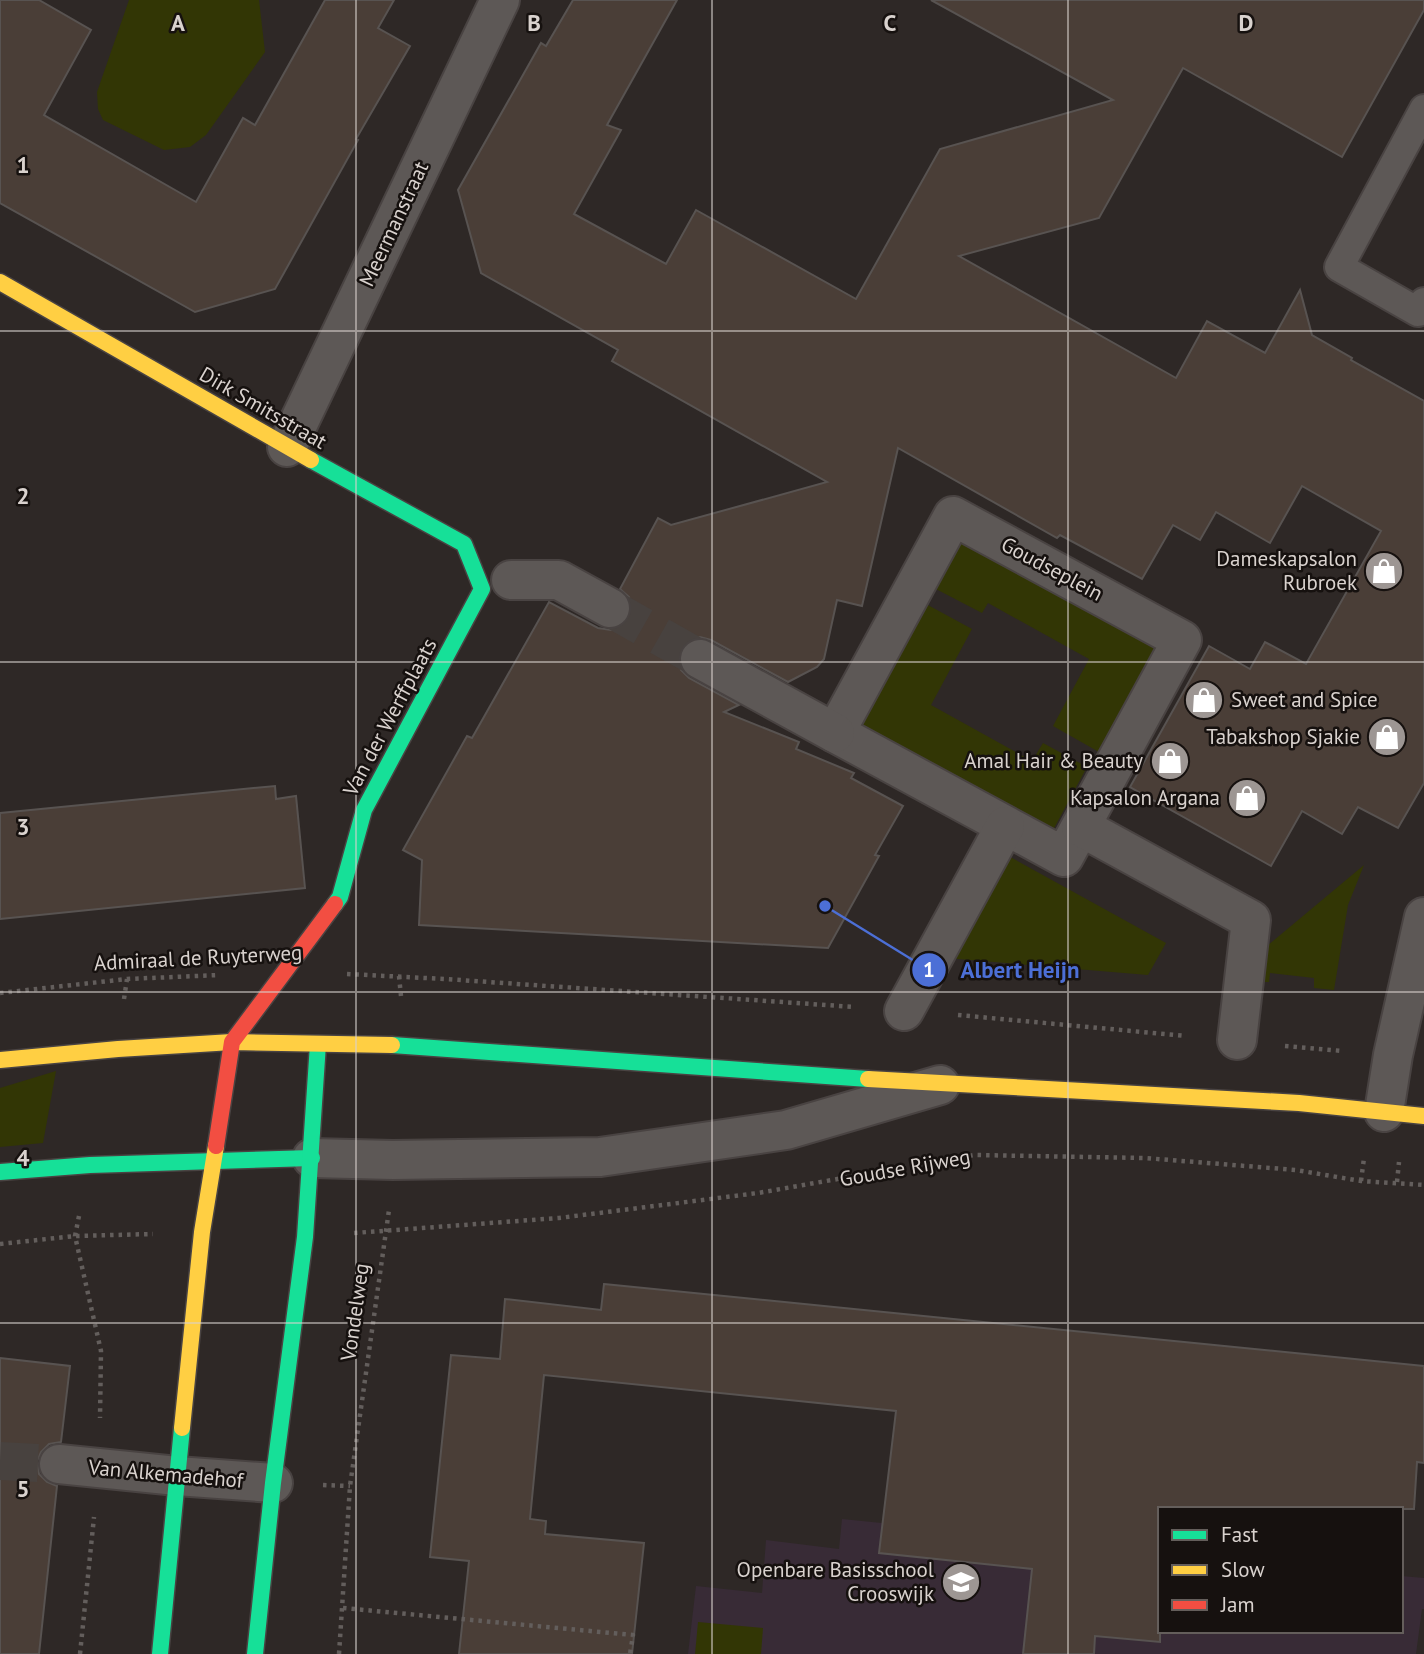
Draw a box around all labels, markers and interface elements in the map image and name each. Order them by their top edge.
text: A [171,8,185,37]
text: B [527,8,541,37]
text: C [884,8,897,37]
text: D [1239,8,1253,37]
text: 1 [16,150,30,179]
street label: Meermanstraat [353,157,434,291]
street label: Dirk Smitsstraat [195,360,332,455]
text: 2 [16,481,30,510]
street label: Goudseplein [997,530,1108,607]
place label: Dameskapsalon Rubroek [1216,545,1357,596]
shop icon: Dameskapsalon Rubroek [1363,550,1405,592]
street label: Van der Werffplaats [336,633,442,801]
shop icon: Sweet and Spice [1183,679,1225,721]
place label: Sweet and Spice [1231,686,1378,713]
shop icon: Tabakshop Sjakie [1366,716,1408,758]
place label: Tabakshop Sjakie [1206,723,1360,750]
shop icon: Amal Hair & Beauty [1149,740,1191,782]
place label: Amal Hair & Beauty [964,747,1143,774]
shop icon: Kapsalon Argana [1226,777,1268,819]
place label: Kapsalon Argana [1070,784,1220,811]
text: 3 [16,812,30,841]
street label: Admiraal de Ruyterweg [93,939,303,976]
callout: Albert Heijn [912,948,1094,992]
text: Albert Heijn [961,955,1079,984]
text: 1 [923,956,935,983]
text: 4 [16,1143,30,1172]
street label: Goudse Rijweg [837,1143,973,1192]
street label: Vondelweg [334,1261,375,1364]
street label: Van Alkemadehof [87,1453,246,1494]
text: 5 [16,1474,30,1503]
legend [1158,1507,1403,1633]
text: Fast [1221,1521,1258,1548]
place label: Openbare Basisschool Crooswijk [737,1556,934,1607]
text: Slow [1221,1556,1265,1583]
school or university icon: Openbare Basisschool Crooswijk [940,1561,982,1603]
text: Jam [1220,1591,1255,1618]

